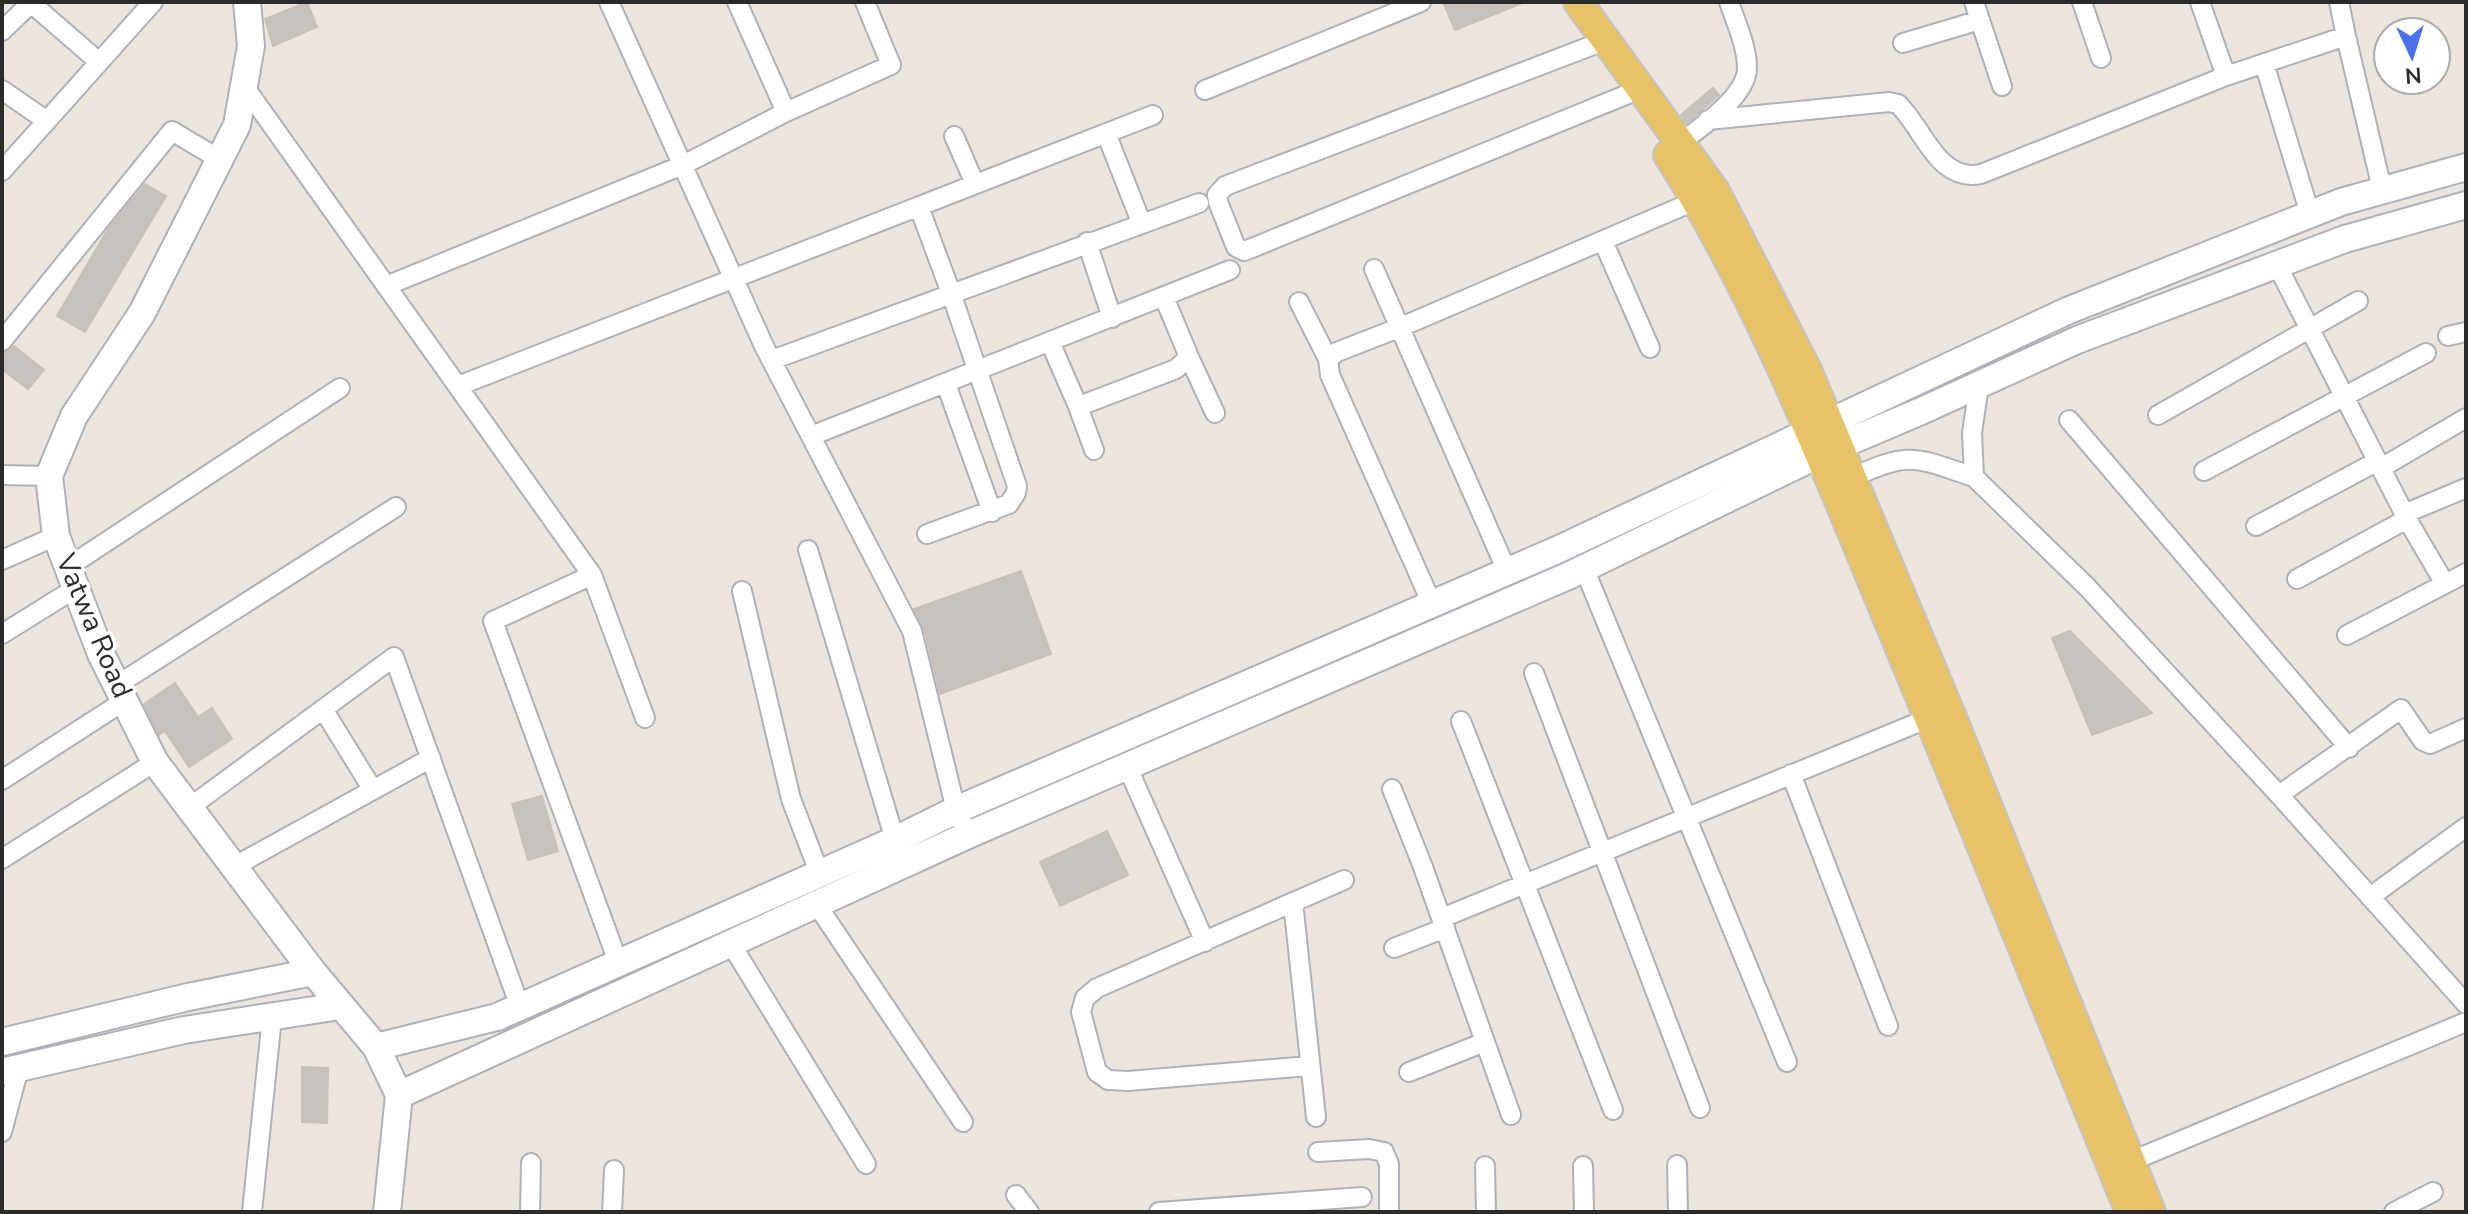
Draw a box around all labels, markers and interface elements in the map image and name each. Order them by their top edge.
north arrow [2372,16,2452,96]
text: N [2404,59,2423,90]
street label: Vatwa Road [46,547,141,704]

